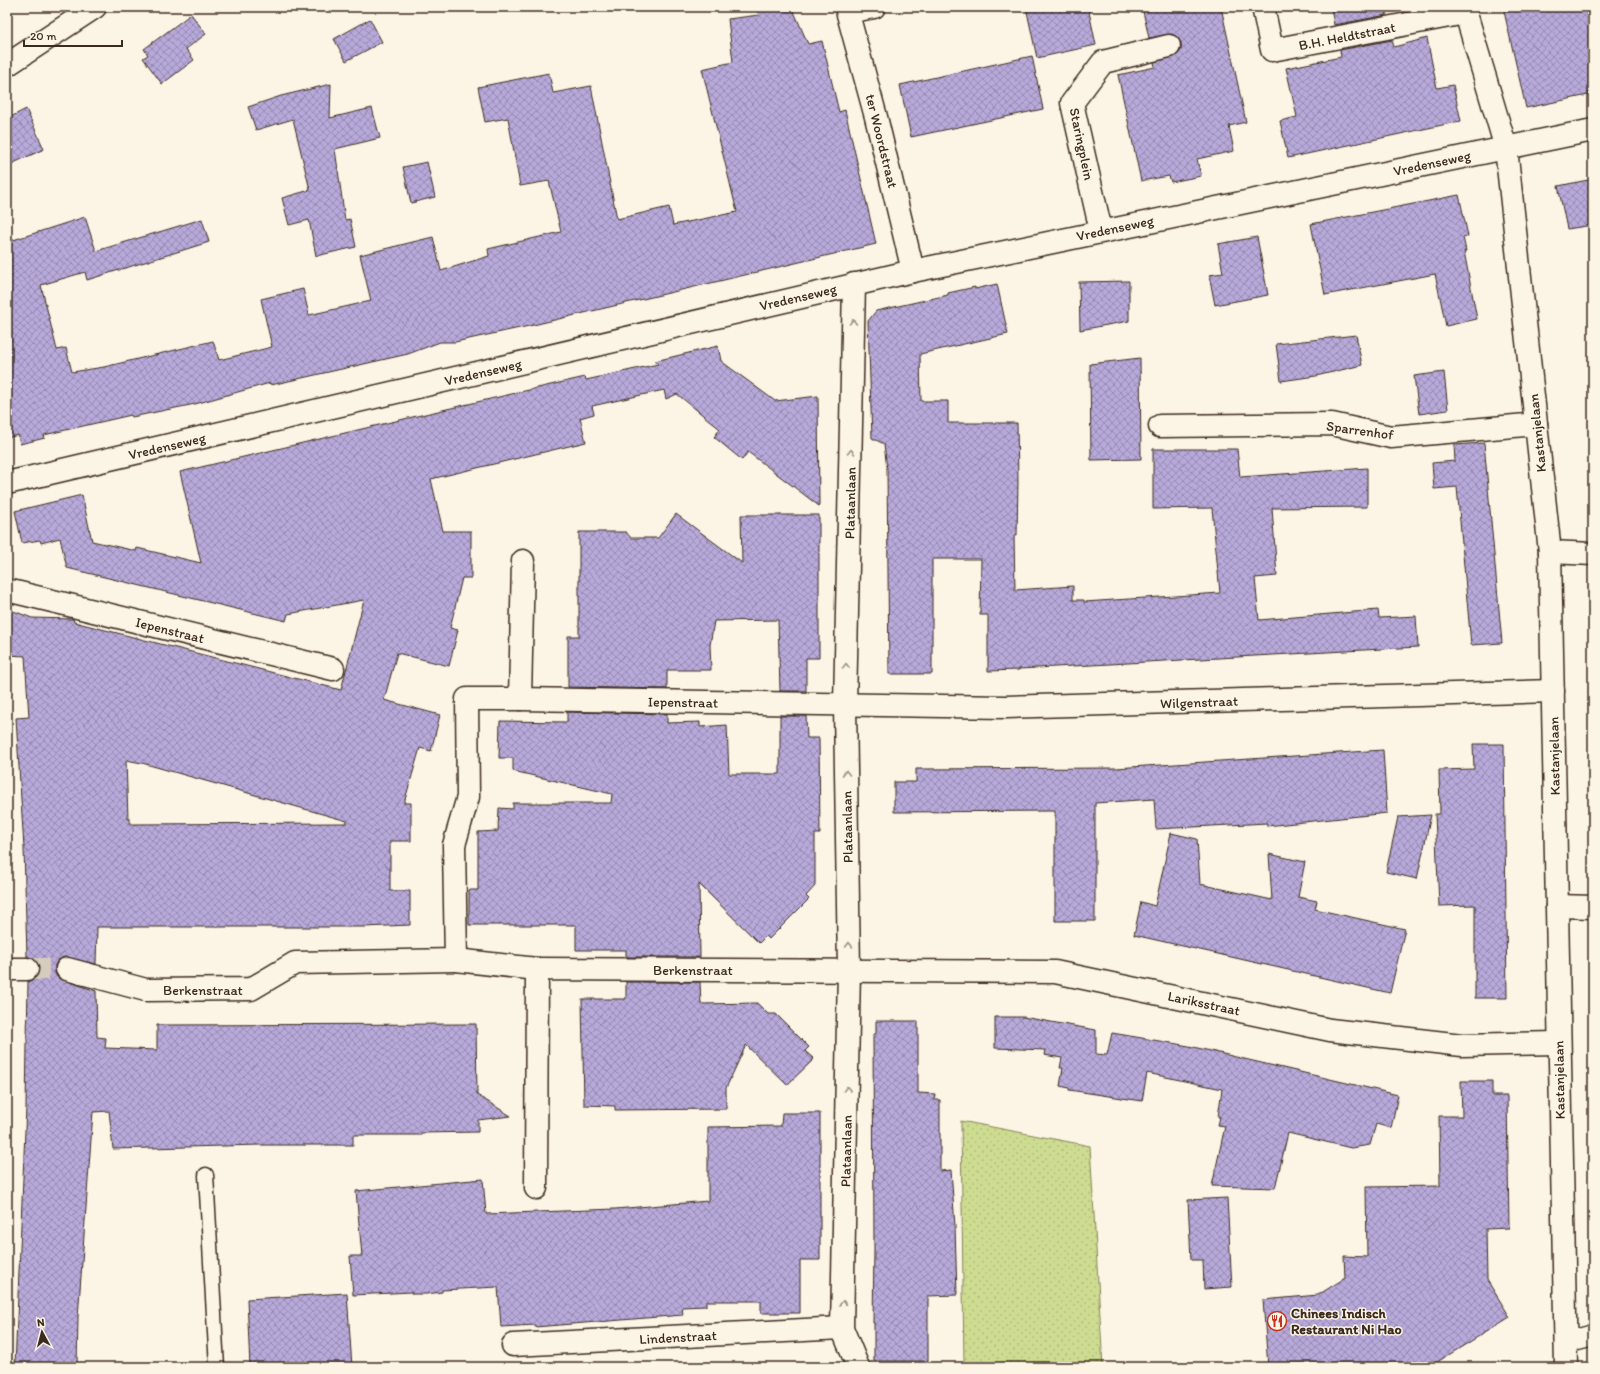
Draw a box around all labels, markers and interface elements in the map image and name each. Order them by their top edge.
street label: B.H. Heldtstraat [1297,19,1397,54]
scale bar [24,22,122,48]
text: 20 m [30,29,57,43]
street label: ter Woordstraat [862,92,901,190]
street label: Staringplein [1066,106,1097,182]
street label: Vredenseweg [1392,147,1473,180]
street label: Vredenseweg [1075,212,1156,245]
street label: Vredenseweg [758,280,839,315]
one-way arrow [849,319,857,325]
street label: Vredenseweg [443,355,524,390]
street label: Kastanjelaan [1525,393,1550,473]
street label: Sparrenhof [1325,417,1395,444]
street label: Vredenseweg [127,429,208,464]
one-way arrow [846,449,855,455]
street label: Plataanlaan [841,466,860,539]
street label: Iepenstraat [134,614,206,647]
one-way arrow [842,663,850,669]
street label: Iepenstraat [648,693,718,712]
street label: Wilgenstraat [1160,693,1238,712]
street label: Kastanjelaan [1545,716,1564,796]
one-way arrow [842,770,851,776]
street label: Plataanlaan [838,790,857,863]
one-way arrow [845,942,853,948]
street label: Berkenstraat [653,962,733,979]
street label: Berkenstraat [163,982,243,999]
street label: Lariksstraat [1166,988,1242,1019]
street label: Kastanjelaan [1550,1040,1569,1120]
one-way arrow [843,1086,851,1092]
street label: Plataanlaan [837,1114,856,1187]
one-way arrow [839,1300,847,1306]
place label: Chinees Indisch Restaurant Ni Hao [1291,1305,1402,1338]
restaurant icon: Chinees Indisch Restaurant Ni Hao [1266,1310,1288,1332]
north arrow [22,1312,62,1352]
text: N [36,1316,45,1329]
street label: Lindenstraat [639,1327,717,1348]

